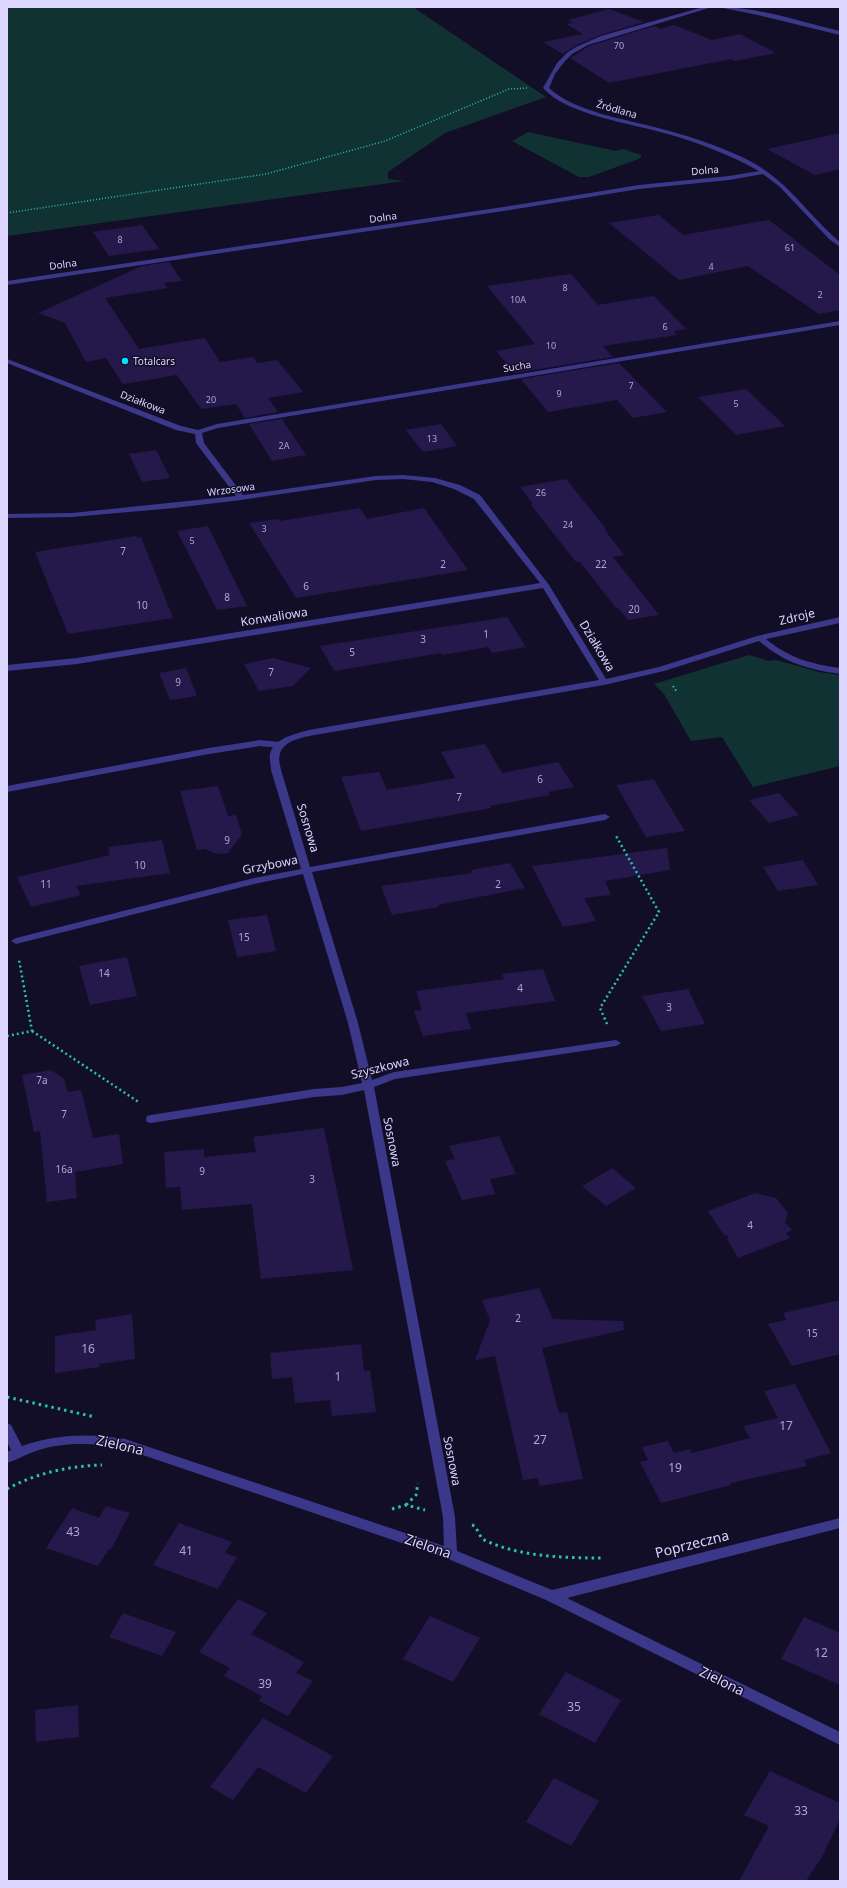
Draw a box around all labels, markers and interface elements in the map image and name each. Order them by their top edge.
house number: 70 [614,39,624,52]
street label: Źródlana [595,97,639,121]
street label: Dolna [691,162,719,178]
street label: Dolna [368,208,398,226]
house number: 8 [117,233,123,246]
house number: 61 [785,241,795,254]
street label: Dolna [48,255,78,273]
house number: 4 [708,260,714,273]
house number: 8 [562,281,568,294]
house number: 2 [817,288,823,301]
house number: 10A [510,293,526,306]
house number: 6 [662,320,668,333]
house number: 10 [546,339,556,352]
place label: Totalcars [133,354,175,368]
marker: Totalcars [120,356,130,366]
street label: Sucha [502,357,532,375]
house number: 7 [628,379,634,392]
street label: Działkowa [118,387,168,417]
house number: 9 [556,387,562,400]
house number: 20 [206,393,216,406]
house number: 5 [733,397,739,410]
house number: 13 [427,432,437,445]
house number: 2A [279,439,290,452]
street label: Wrzosowa [206,479,256,499]
house number: 26 [536,486,546,499]
house number: 24 [563,518,573,531]
house number: 3 [261,522,267,535]
house number: 5 [189,534,195,547]
house number: 7 [120,544,126,558]
house number: 2 [440,557,446,571]
house number: 22 [595,557,607,571]
house number: 6 [303,579,309,593]
house number: 8 [224,590,230,604]
house number: 10 [136,598,148,612]
house number: 20 [628,602,640,616]
street label: Konwaliowa [239,603,309,630]
street label: Zdroje [777,604,817,629]
street label: Działkowa [575,617,619,675]
house number: 1 [483,627,489,641]
house number: 3 [420,632,426,646]
house number: 5 [349,645,355,659]
house number: 7 [268,665,274,679]
house number: 9 [175,675,181,689]
house number: 6 [537,772,543,786]
house number: 7 [456,790,462,804]
street label: Sosnowa [293,801,324,854]
house number: 9 [224,833,230,847]
street label: Grzybowa [241,851,299,878]
house number: 10 [134,858,146,872]
house number: 11 [40,877,52,891]
house number: 2 [495,877,501,891]
house number: 15 [238,930,250,944]
house number: 14 [98,966,110,980]
house number: 4 [517,981,523,995]
house number: 3 [666,1000,672,1014]
street label: Szyszkowa [349,1052,411,1083]
house number: 7a [36,1073,48,1087]
house number: 7 [61,1107,67,1121]
street label: Sosnowa [379,1116,406,1168]
house number: 16a [55,1162,73,1176]
house number: 9 [199,1164,205,1178]
house number: 3 [309,1172,315,1186]
house number: 4 [747,1218,753,1232]
house number: 2 [515,1311,521,1325]
house number: 15 [806,1326,818,1340]
house number: 16 [81,1340,95,1357]
house number: 1 [335,1368,341,1385]
house number: 17 [779,1417,793,1434]
street label: Zielona [95,1430,146,1459]
house number: 27 [533,1431,547,1448]
street label: Sosnowa [439,1435,466,1487]
house number: 19 [668,1459,682,1476]
house number: 43 [66,1523,80,1540]
street label: Poprzeczna [653,1525,731,1562]
street label: Zielona [402,1529,454,1562]
house number: 41 [179,1542,193,1559]
house number: 12 [814,1644,828,1661]
street label: Zielona [696,1661,748,1700]
house number: 39 [258,1675,272,1692]
house number: 35 [567,1698,581,1715]
house number: 33 [794,1802,808,1819]

